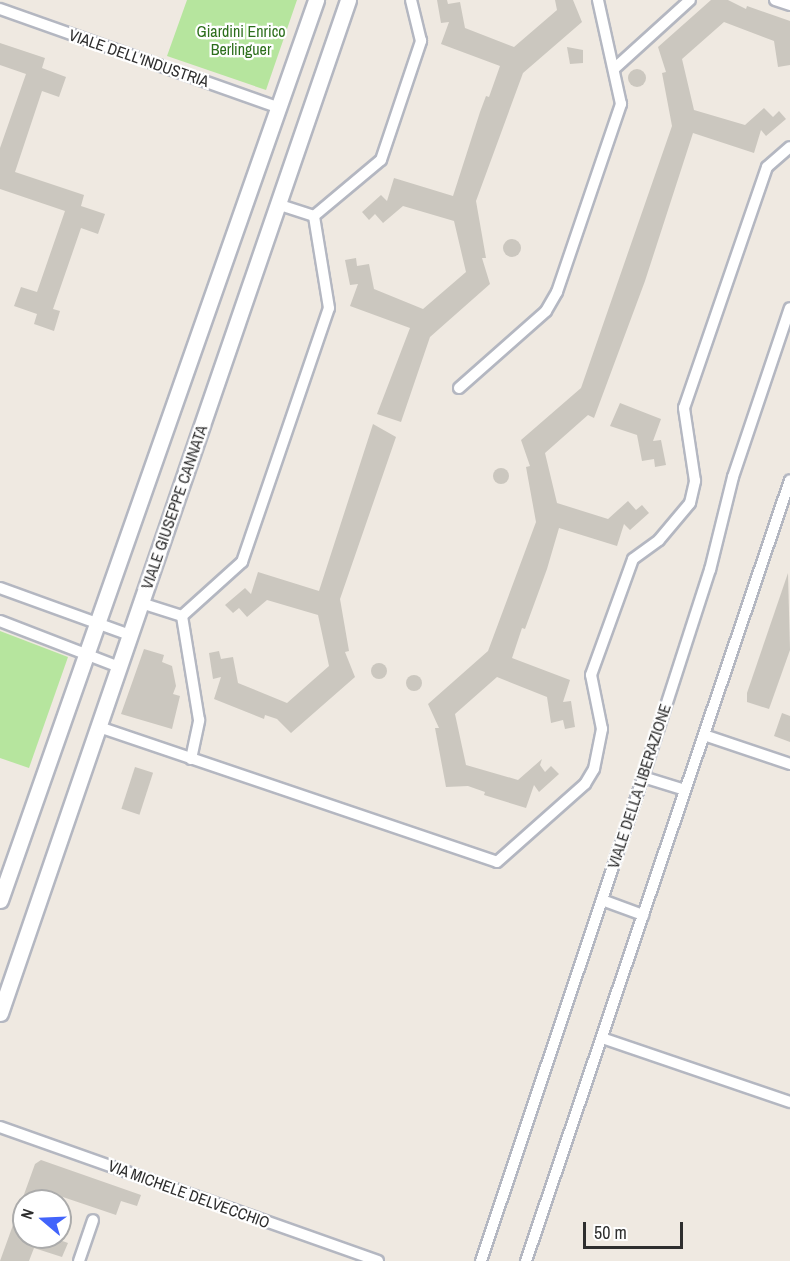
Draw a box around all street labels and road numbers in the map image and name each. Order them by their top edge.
street label: VIALE DELL'INDUSTRIA [66,25,212,91]
street label: VIALE GIUSEPPE CANNATA [137,422,211,592]
street label: VIALE DELLA LIBERAZIONE [603,701,675,871]
street label: VIA MICHELE DELVECCHIO [105,1156,273,1232]

